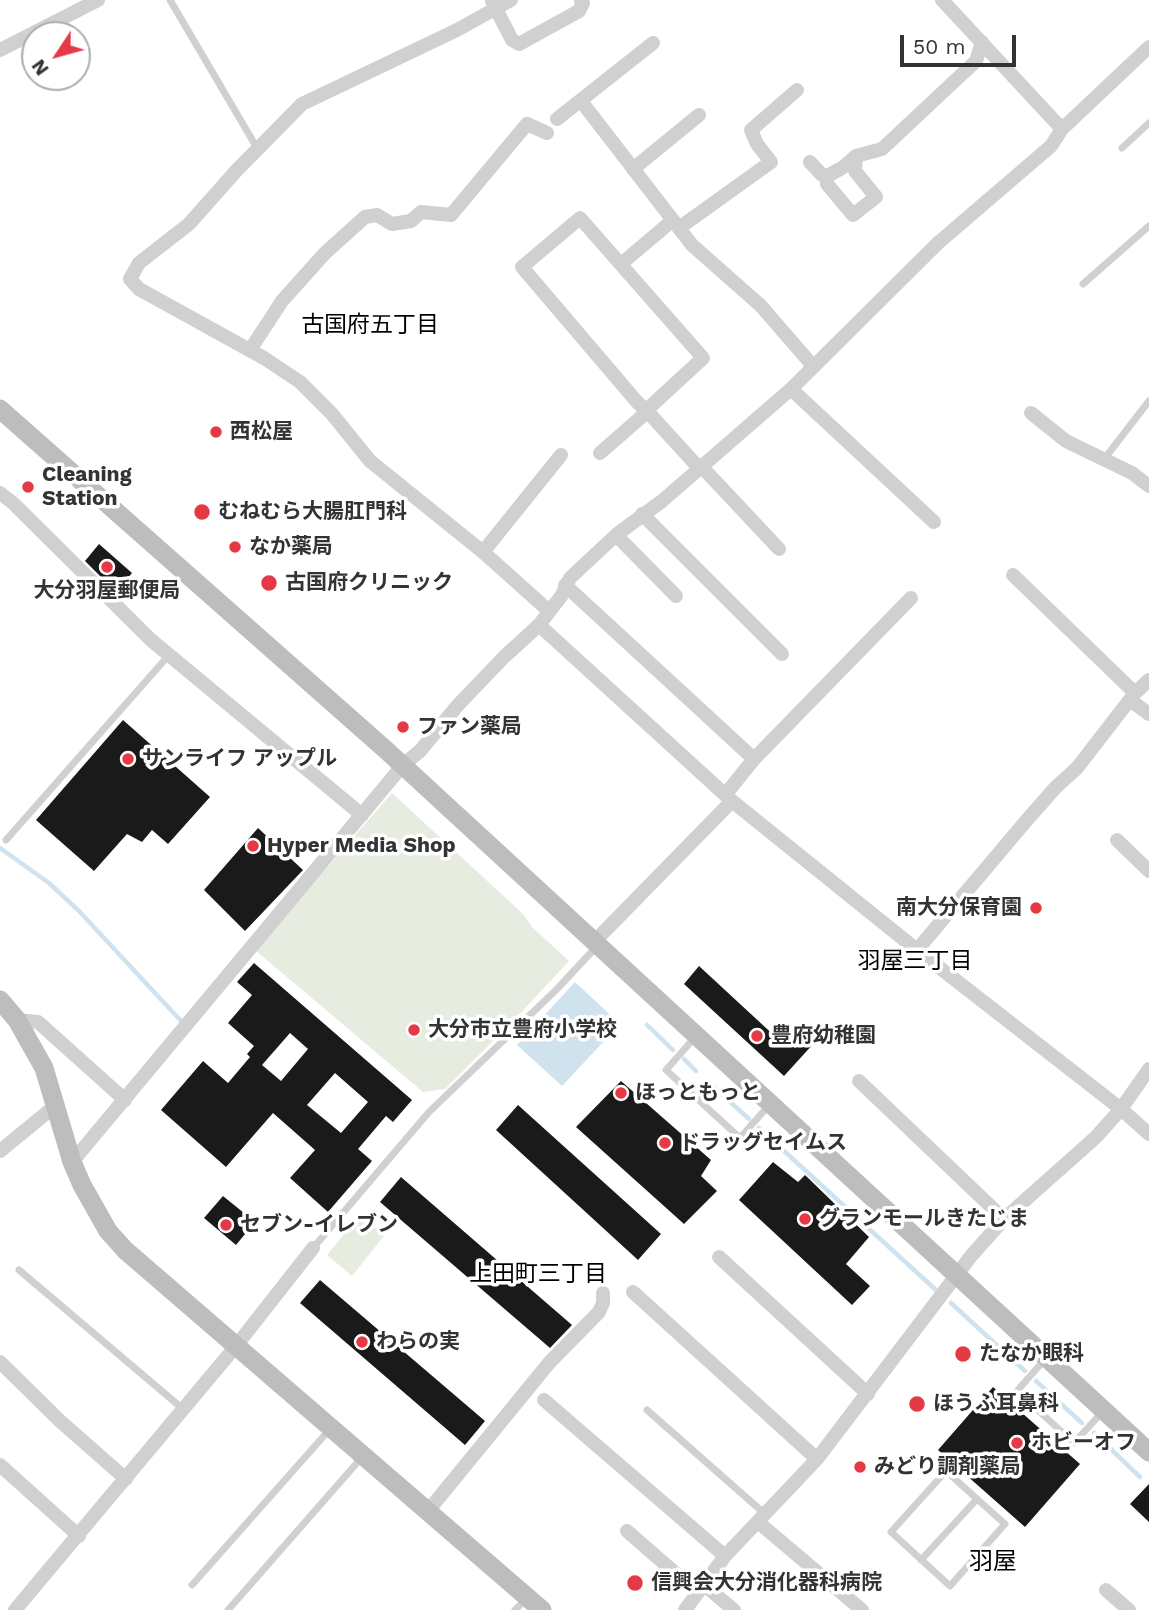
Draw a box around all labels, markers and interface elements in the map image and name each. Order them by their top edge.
north arrow [21,21,91,91]
scale bar [904,21,1020,65]
text: 50 m [913,34,965,59]
text: N [27,55,54,80]
district label: 古国府五丁目 [301,311,439,339]
place label: 西松屋 [230,419,293,445]
marker: 西松屋 [208,424,224,440]
place label: Cleaning Station [42,462,131,512]
marker: Cleaning Station [20,479,36,495]
place label: むねむら大腸肛門科 [218,499,407,525]
marker: むねむら大腸肛門科 [192,502,212,522]
place label: なか薬局 [249,534,333,560]
marker: なか薬局 [227,539,243,555]
marker: 大分羽屋郵便局 [99,559,115,575]
place label: 古国府クリニック [285,570,453,596]
marker: 古国府クリニック [259,573,279,593]
place label: 大分羽屋郵便局 [34,578,180,604]
place label: ファン薬局 [417,714,522,740]
marker: ファン薬局 [395,719,411,735]
place label: サンライフ アップル [142,746,337,772]
marker: サンライフ アップル [120,751,136,767]
place label: Hyper Media Shop [267,833,456,859]
marker: Hyper Media Shop [245,838,261,854]
place label: 南大分保育園 [896,895,1022,921]
marker: 南大分保育園 [1028,900,1044,916]
district label: 羽屋三丁目 [858,947,972,975]
place label: 大分市立豊府小学校 [428,1017,617,1043]
marker: 大分市立豊府小学校 [406,1022,422,1038]
place label: 豊府幼稚園 [771,1023,876,1049]
marker: 豊府幼稚園 [749,1028,765,1044]
place label: ほっともっと [635,1080,761,1106]
marker: ほっともっと [613,1085,629,1101]
place label: ドラッグセイムス [679,1130,847,1156]
marker: ドラッグセイムス [657,1135,673,1151]
place label: グランモールきたじま [819,1206,1029,1232]
marker: グランモールきたじま [797,1211,813,1227]
place label: セブン-イレブン [240,1212,398,1238]
marker: セブン-イレブン [218,1217,234,1233]
district label: 上田町三丁目 [469,1260,607,1288]
place label: わらの実 [376,1329,460,1355]
marker: わらの実 [354,1334,370,1350]
place label: たなか眼科 [979,1341,1084,1367]
marker: たなか眼科 [953,1344,973,1364]
place label: ほうふ耳鼻科 [933,1391,1059,1417]
marker: ほうふ耳鼻科 [907,1394,927,1414]
place label: ホビーオフ [1031,1430,1136,1456]
marker: ホビーオフ [1009,1435,1025,1451]
place label: みどり調剤薬局 [874,1454,1021,1480]
marker: みどり調剤薬局 [852,1459,868,1475]
district label: 羽屋 [969,1548,1017,1576]
place label: 信興会大分消化器科病院 [651,1570,882,1596]
marker: 信興会大分消化器科病院 [625,1573,645,1593]

